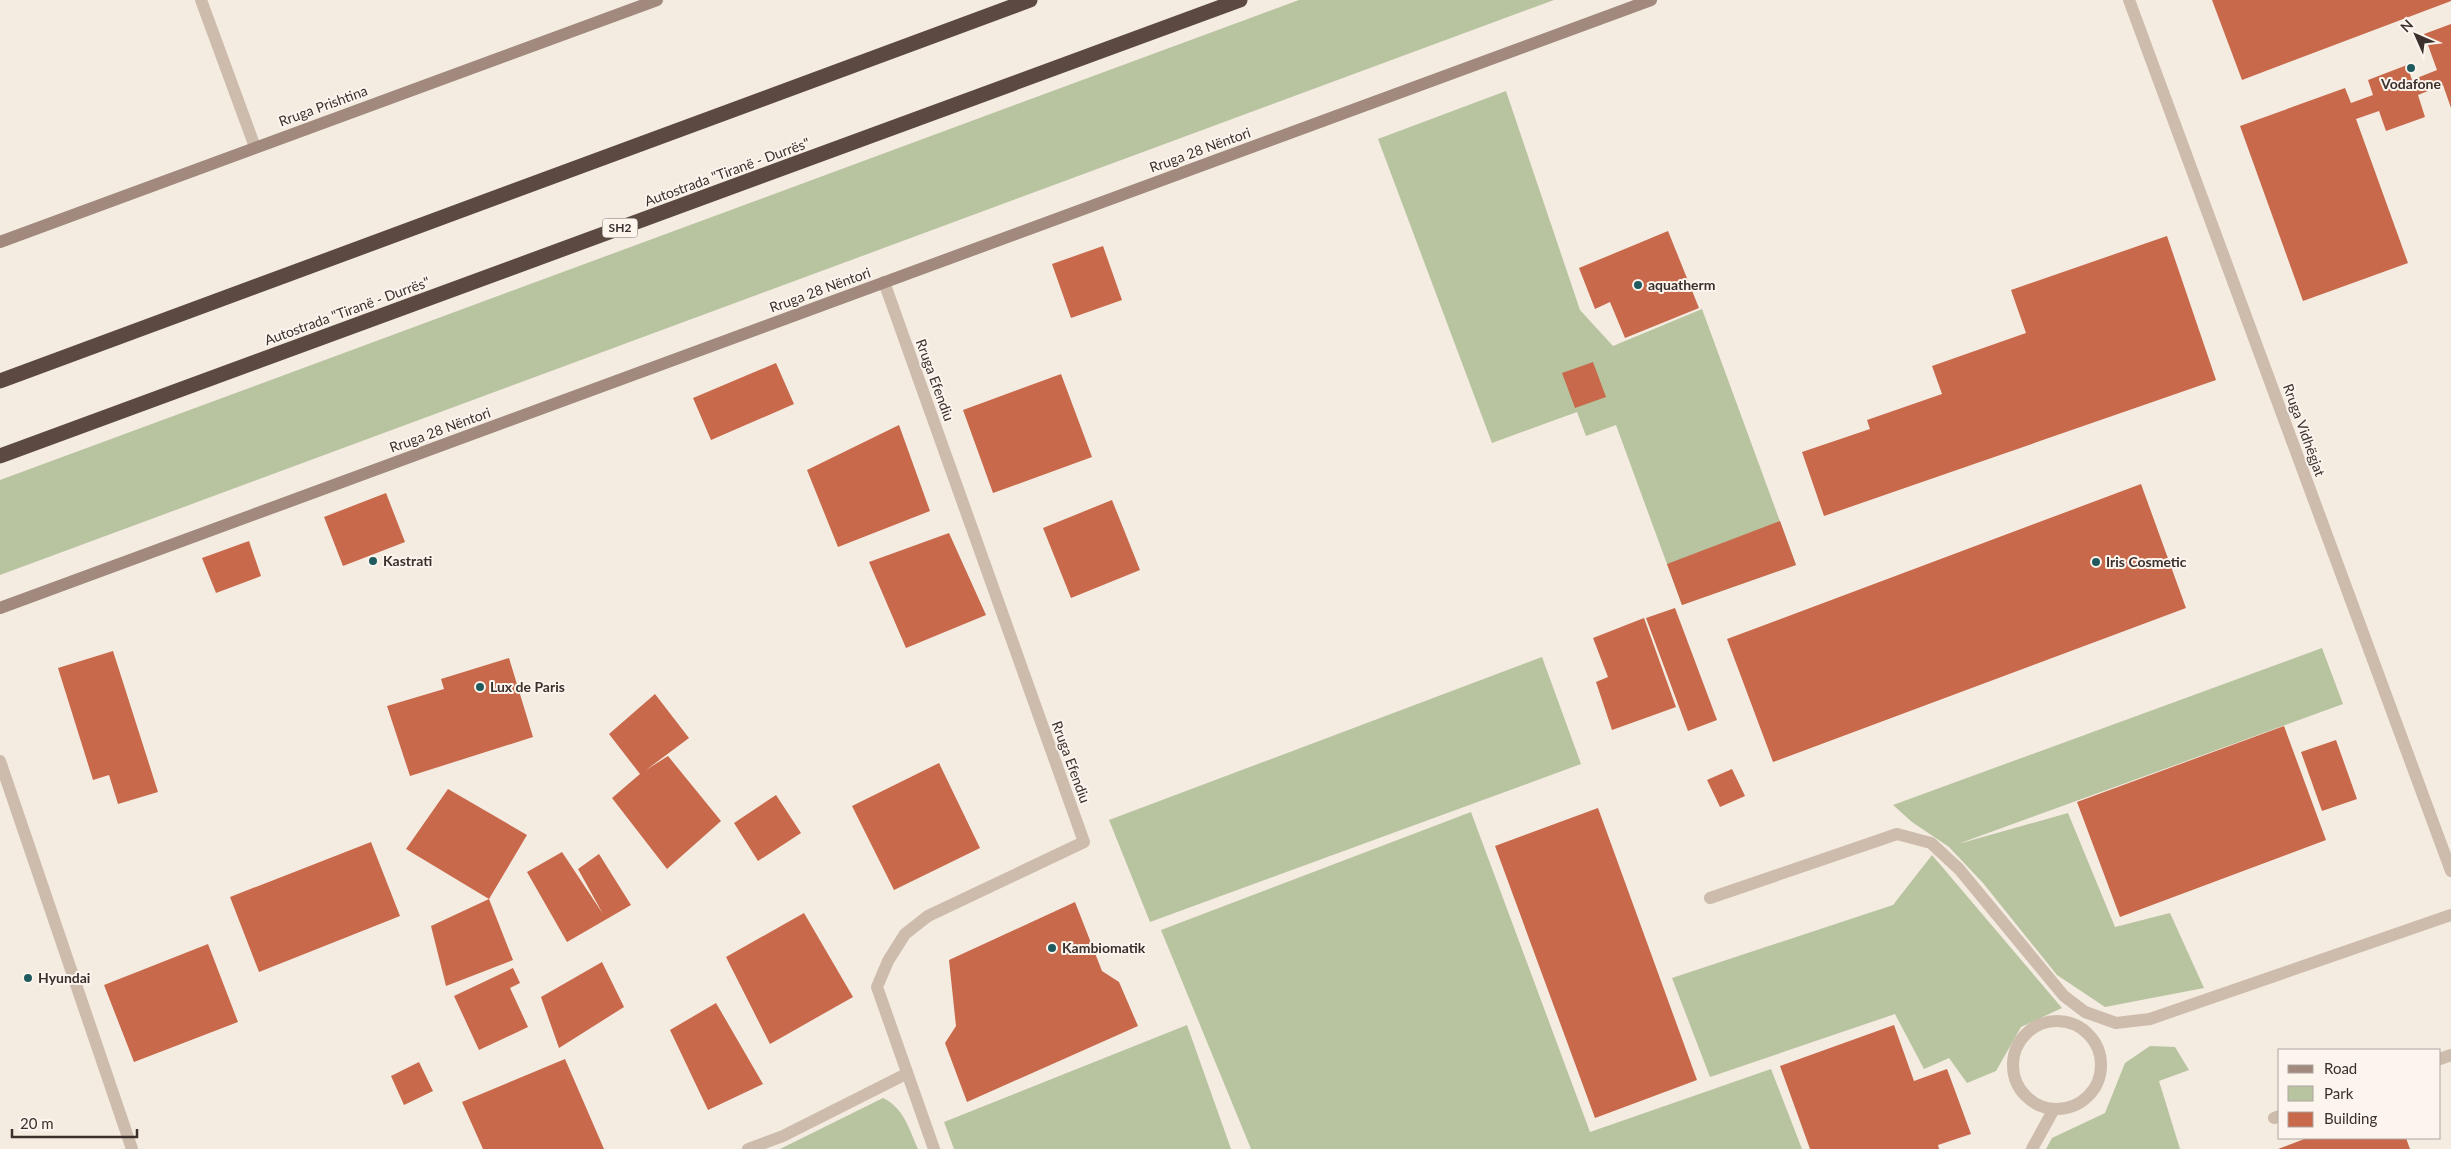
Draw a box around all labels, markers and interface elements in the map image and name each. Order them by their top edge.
north arrow [2391,10,2441,60]
text: N [2397,16,2416,35]
marker: Vodafone [2405,62,2417,74]
place label: Vodafone [2380,75,2441,92]
street label: Rruga Prishtina [276,82,370,129]
street label: Rruga 28 Nëntori [1147,123,1253,176]
street label: Autostrada "Tiranë - Durrës" [642,134,812,209]
road number: SH2 [602,218,638,238]
street label: Rruga 28 Nëntori [767,263,873,316]
street label: Autostrada "Tiranë - Durrës" [262,273,432,348]
place label: aquatherm [1648,276,1715,293]
marker: aquatherm [1632,279,1644,291]
street label: Rruga Efendiu [913,336,958,423]
street label: Rruga Vidhëgjat [2280,381,2329,478]
street label: Rruga 28 Nëntori [387,403,493,456]
place label: Kastrati [383,552,432,569]
place label: Iris Cosmetic [2106,553,2187,570]
marker: Kastrati [367,555,379,567]
marker: Iris Cosmetic [2090,556,2102,568]
place label: Lux de Paris [490,678,565,695]
marker: Lux de Paris [474,681,486,693]
street label: Rruga Efendiu [1049,718,1094,805]
place label: Kambiomatik [1062,939,1146,956]
marker: Kambiomatik [1046,942,1058,954]
place label: Hyundai [38,969,90,986]
marker: Hyundai [22,972,34,984]
legend [2278,1049,2441,1139]
text: Road [2324,1059,2357,1077]
text: Park [2324,1084,2354,1102]
scale bar [12,1106,138,1138]
text: Building [2324,1109,2377,1127]
text: 20 m [20,1114,54,1132]

